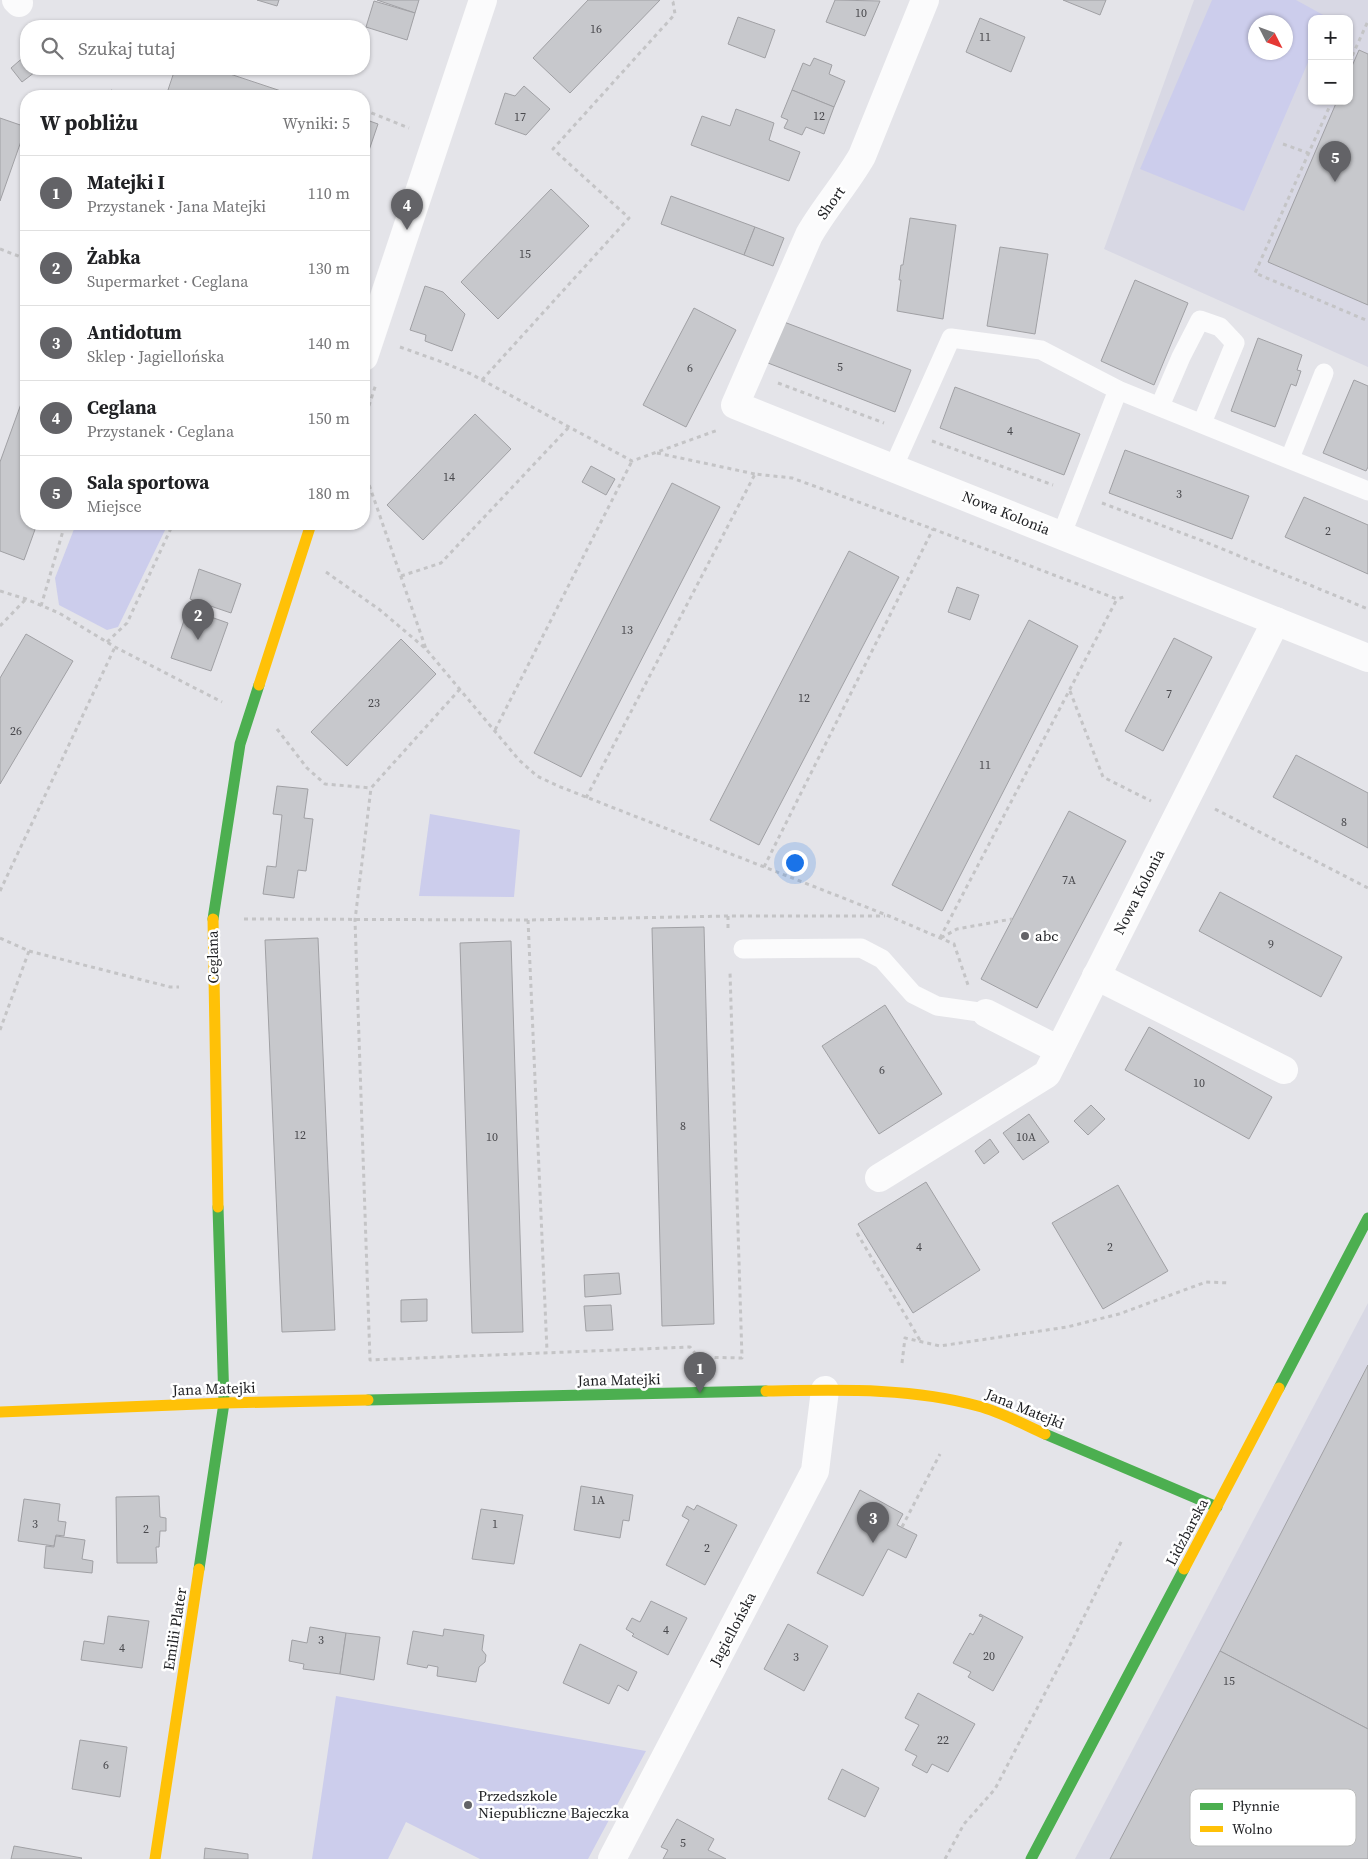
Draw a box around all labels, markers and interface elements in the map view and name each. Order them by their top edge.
house number: 10 [855,5,867,21]
north arrow [1248,15,1293,60]
map controls [1308,15,1353,105]
button: + [1308,15,1353,60]
search box [20,20,370,75]
house number: 16 [590,21,602,37]
house number: 11 [979,29,991,45]
icon: search [38,34,66,62]
text: Szukaj tutaj [78,35,176,61]
button: − [1308,60,1353,105]
text: W pobliżu [40,108,138,137]
house number: 12 [813,108,825,124]
house number: 17 [514,109,526,125]
text: Wyniki: 5 [283,112,350,134]
pin: 5 [1319,141,1351,182]
text: Matejki I [87,169,165,195]
text: 1 [52,182,60,204]
text: 110 m [308,182,350,204]
street label: Short [811,182,850,224]
pin: 4 [391,189,423,230]
text: Przystanek · Jana Matejki [87,195,266,217]
text: Żabka [87,244,141,270]
house number: 15 [519,246,531,262]
text: 2 [52,257,60,279]
text: 130 m [308,257,350,279]
text: Supermarket · Ceglana [87,270,248,292]
text: Antidotum [87,319,182,345]
text: 3 [52,332,60,354]
text: 140 m [308,332,350,354]
text: Sklep · Jagiellońska [87,345,224,367]
house number: 5 [837,359,843,375]
house number: 6 [687,360,693,376]
text: Ceglana [87,394,157,420]
text: 4 [52,407,60,429]
text: 150 m [308,407,350,429]
text: Przystanek · Ceglana [87,420,234,442]
house number: 4 [1007,423,1013,439]
text: Sala sportowa [87,469,209,495]
house number: 14 [443,469,455,485]
text: 5 [52,482,60,504]
text: 180 m [308,482,350,504]
street label: Nowa Kolonia [959,485,1054,540]
house number: 3 [1176,486,1182,502]
text: Miejsce [87,495,142,517]
house number: 2 [1325,523,1331,539]
pin: 2 [182,599,214,640]
house number: 13 [621,622,633,638]
house number: 7 [1166,686,1172,702]
house number: 12 [798,690,810,706]
house number: 23 [368,695,380,711]
house number: 26 [10,723,22,739]
house number: 11 [979,757,991,773]
house number: 8 [1341,814,1347,830]
street label: Nowa Kolonia [1108,845,1169,938]
your location [782,850,808,876]
house number: 7A [1062,872,1076,888]
place label: abc [1035,925,1059,946]
street label: Ceglana [202,930,223,984]
marker: abc [1019,930,1031,942]
house number: 9 [1268,936,1274,952]
house number: 6 [879,1062,885,1078]
house number: 10 [1193,1075,1205,1091]
house number: 8 [680,1118,686,1134]
house number: 12 [294,1127,306,1143]
house number: 10 [486,1129,498,1145]
house number: 10A [1016,1129,1036,1145]
house number: 4 [916,1239,922,1255]
house number: 2 [1107,1239,1113,1255]
pin: 1 [684,1352,716,1393]
street label: Jana Matejki [576,1368,661,1391]
street label: Jana Matejki [171,1377,256,1400]
street label: Jana Matejki [982,1383,1068,1434]
house number: 1A [591,1492,605,1508]
street label: Lidzbarska [1160,1494,1213,1569]
pin: 3 [857,1502,889,1543]
house number: 3 [32,1516,38,1532]
house number: 1 [492,1516,498,1532]
house number: 2 [143,1521,149,1537]
house number: 2 [704,1540,710,1556]
street label: Emilii Plater [158,1585,192,1672]
street label: Jagiellońska [704,1588,761,1670]
house number: 4 [663,1622,669,1638]
house number: 3 [318,1632,324,1648]
house number: 4 [119,1640,125,1656]
house number: 20 [983,1648,995,1664]
house number: 3 [793,1649,799,1665]
house number: 15 [1223,1673,1235,1689]
house number: 22 [937,1732,949,1748]
house number: 6 [103,1757,109,1773]
place label: Przedszkole Niepubliczne Bajeczka [478,1785,629,1823]
legend [1190,1789,1356,1846]
text: Płynnie [1232,1796,1280,1816]
marker: Przedszkole Niepubliczne Bajeczka [462,1799,474,1811]
text: Wolno [1232,1819,1273,1839]
house number: 5 [680,1835,686,1851]

